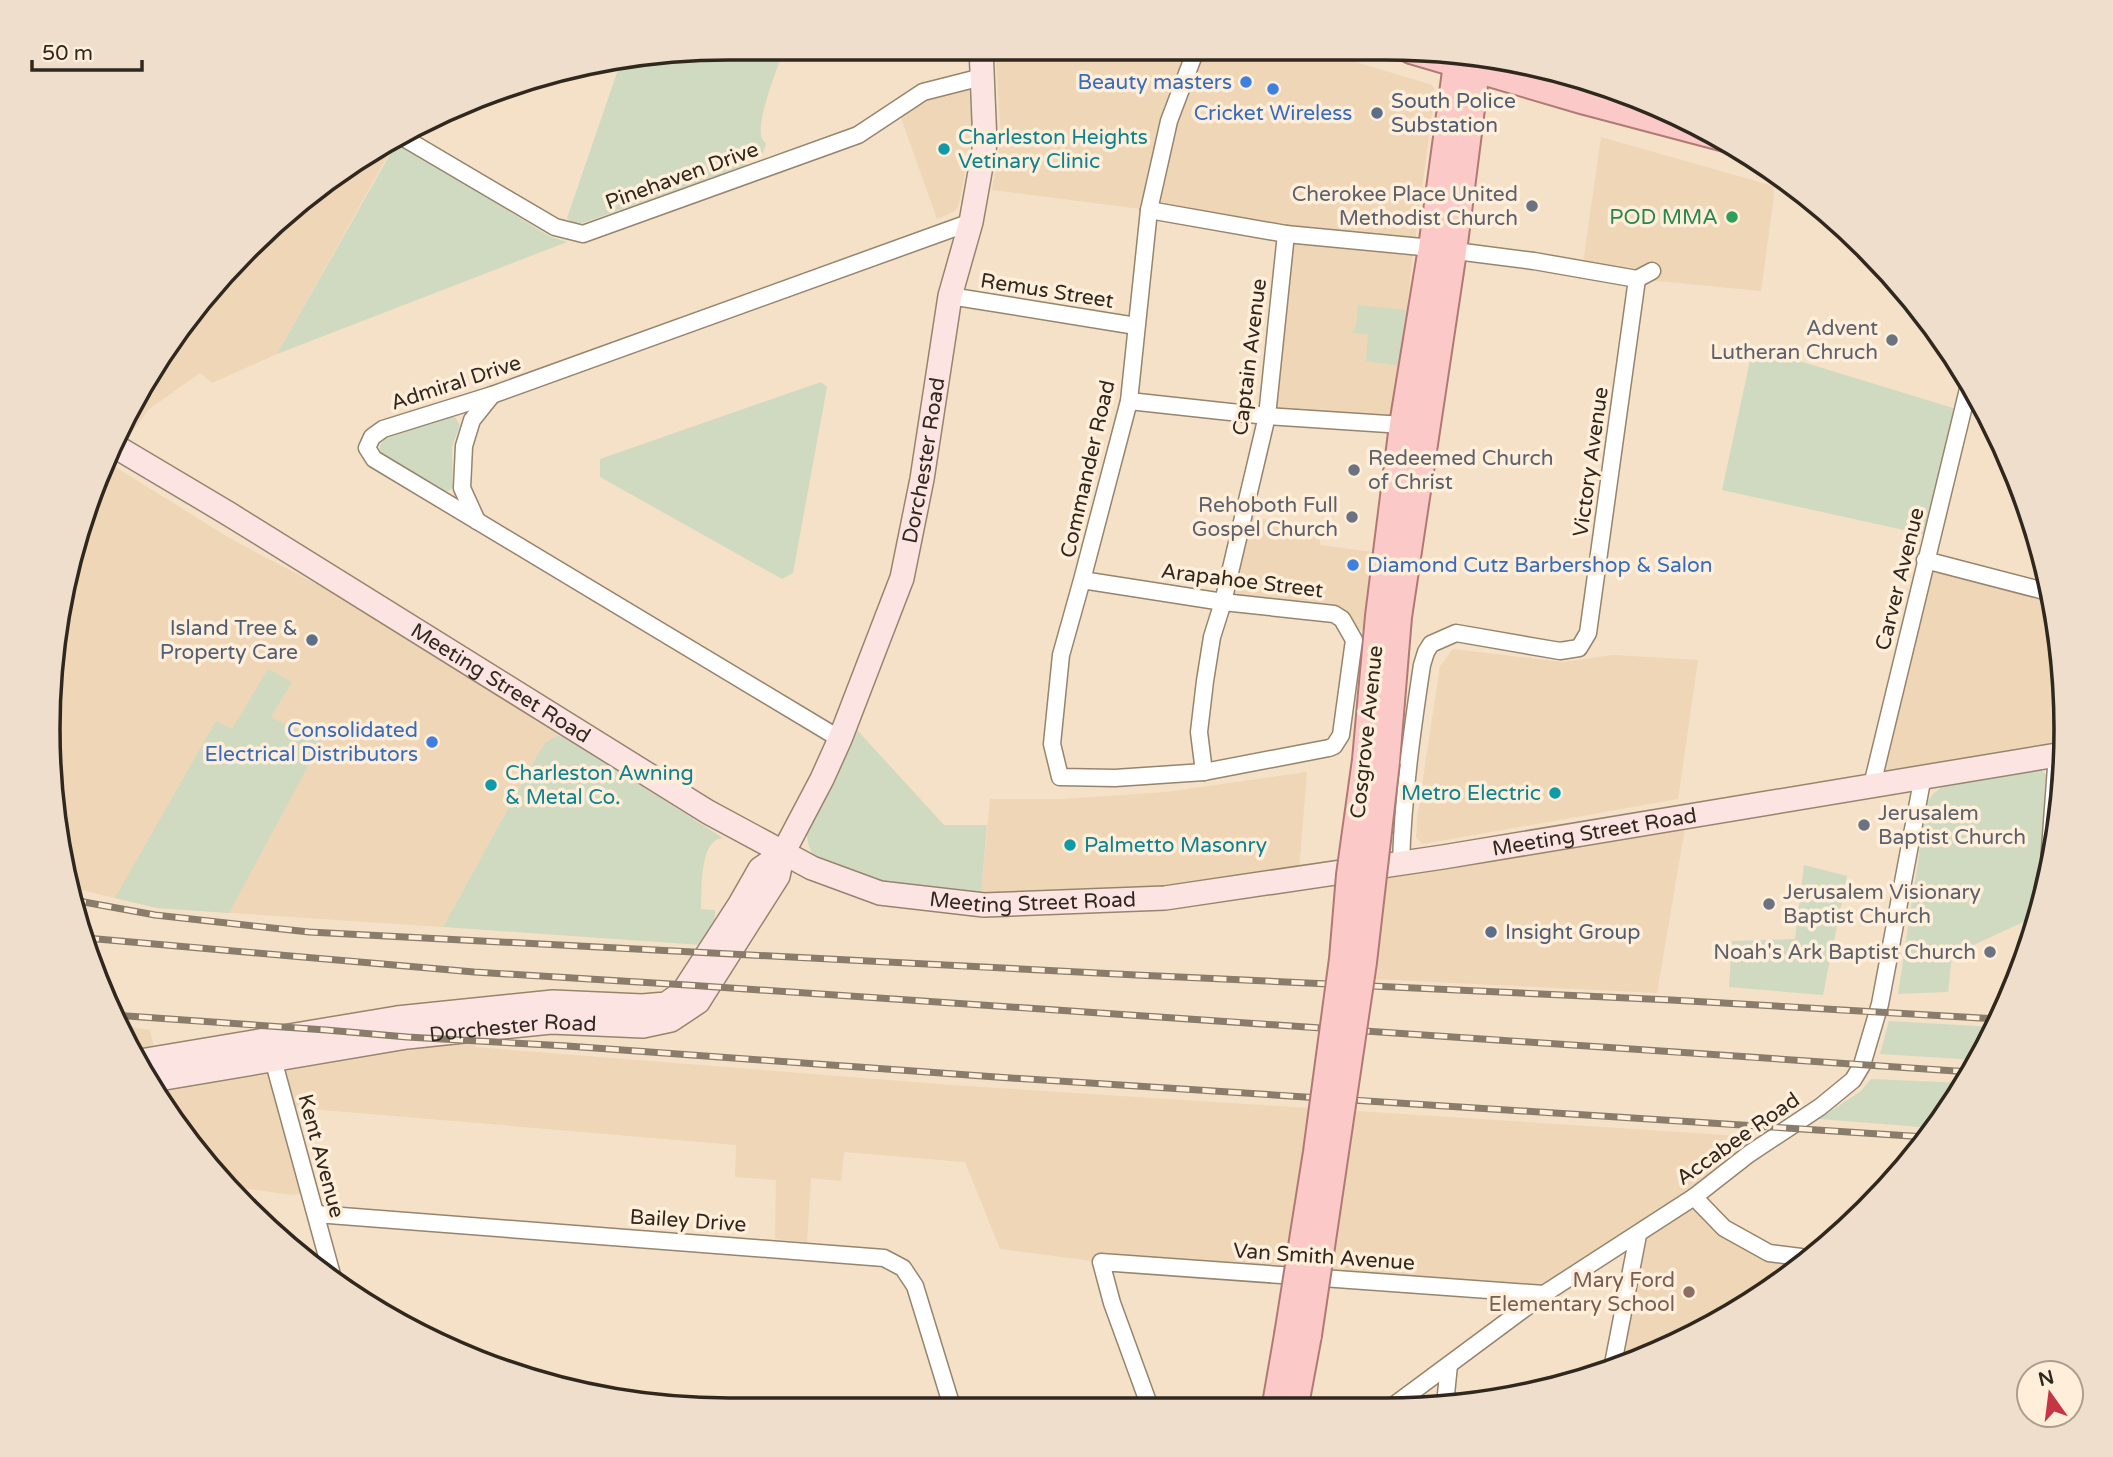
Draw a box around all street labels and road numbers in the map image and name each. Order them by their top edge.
street label: Pinehaven Drive [602,137,762,215]
street label: Remus Street [979,268,1115,314]
street label: Captain Avenue [1228,277,1272,437]
street label: Admiral Drive [388,350,524,416]
street label: Dorchester Road [897,376,950,546]
street label: Commander Road [1055,378,1121,560]
street label: Victory Avenue [1568,385,1614,539]
street label: Carver Avenue [1870,505,1930,653]
street label: Arapahoe Street [1159,559,1325,603]
street label: Meeting Street Road [406,618,595,748]
street label: Cosgrove Avenue [1345,644,1389,820]
street label: Meeting Street Road [1490,803,1699,861]
street label: Meeting Street Road [928,886,1136,918]
street label: Dorchester Road [428,1009,597,1047]
street label: Accabee Road [1672,1087,1804,1191]
street label: Kent Avenue [292,1091,350,1221]
street label: Bailey Drive [629,1204,747,1238]
street label: Van Smith Avenue [1232,1238,1416,1276]

